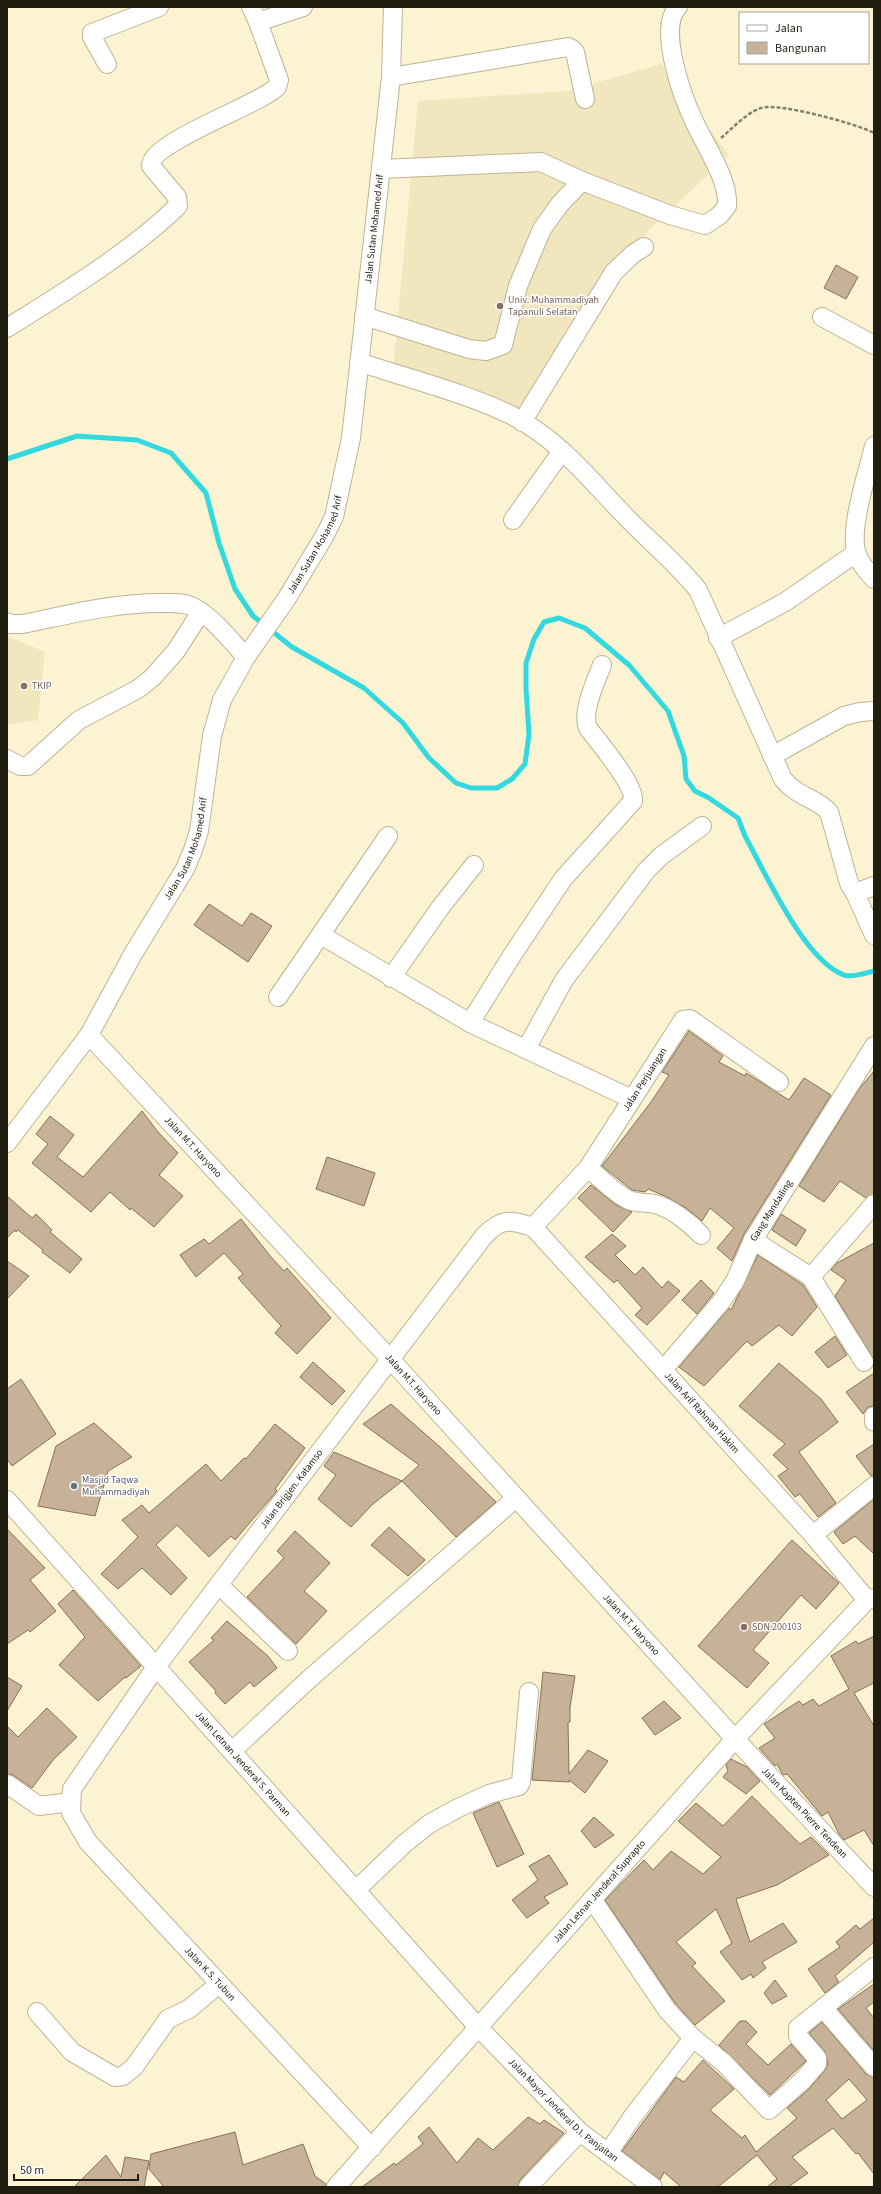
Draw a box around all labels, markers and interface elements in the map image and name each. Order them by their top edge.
legend [739,12,869,64]
text: Jalan [775,20,802,37]
text: Bangunan [775,40,826,57]
street label: Jalan Sutan Mohamed Arif [361,173,387,284]
place label: Univ. Muhammadiyah Tapanuli Selatan [508,293,599,319]
marker: Univ. Muhammadiyah Tapanuli Selatan [495,301,505,311]
street label: Jalan Sutan Mohamed Arif [284,493,346,597]
place label: TKIP [32,679,52,693]
marker: TKIP [19,681,29,691]
street label: Jalan Sutan Mohamed Arif [161,795,211,903]
street label: Jalan Perjuangan [619,1045,670,1114]
street label: Jalan M.T. Haryono [161,1113,225,1181]
street label: Gang Mandailing [747,1177,796,1244]
street label: Jalan M.T. Haryono [382,1351,445,1419]
street label: Jalan Arif Rahman Hakim [661,1369,743,1456]
street label: Jalan Brigjen. Katamso [257,1446,326,1532]
place label: Masjid Taqwa Muhammadiyah [82,1473,150,1499]
marker: Masjid Taqwa Muhammadiyah [69,1481,79,1491]
street label: Jalan M.T. Haryono [599,1591,663,1658]
place label: SDN 200103 [752,1620,802,1634]
marker: SDN 200103 [739,1622,749,1632]
street label: Jalan Letnan Jenderal S. Parman [192,1708,294,1820]
street label: Jalan Kapten Pierre Tendean [758,1765,851,1861]
street label: Jalan Letnan Jenderal Suprapto [550,1837,649,1946]
street label: Jalan K.S. Tubun [181,1944,239,2004]
street label: Jalan Mayor Jenderal D.I. Panjaitan [505,2055,621,2165]
scale bar [14,2156,138,2182]
text: 50 m [20,2162,44,2179]

